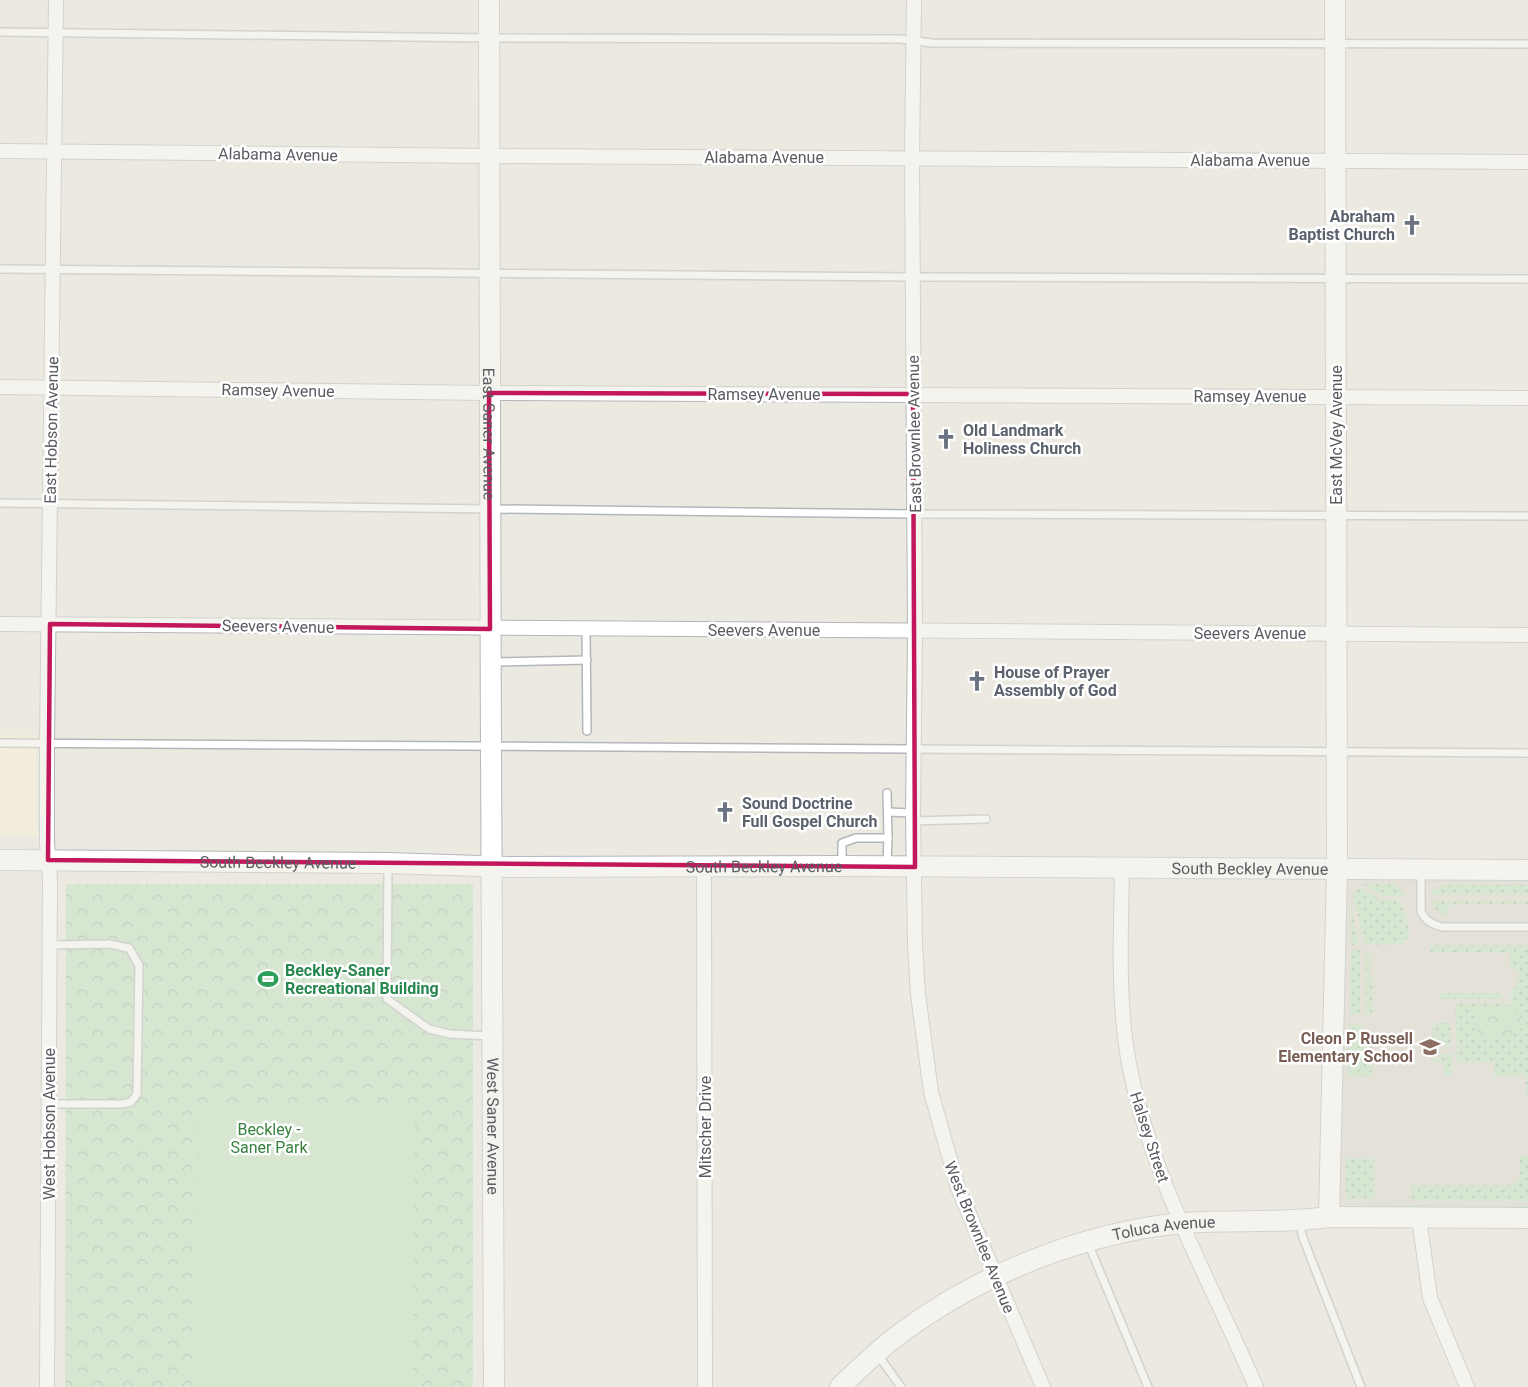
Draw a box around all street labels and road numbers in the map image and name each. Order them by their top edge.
street label: Alabama Avenue [218,144,338,165]
street label: Alabama Avenue [704,148,824,167]
street label: Alabama Avenue [1190,151,1310,170]
street label: East Brownlee Avenue [904,355,925,513]
street label: East Hobson Avenue [41,356,62,504]
street label: East McVey Avenue [1327,365,1346,505]
street label: East Saner Avenue [479,368,499,500]
street label: Ramsey Avenue [221,380,335,401]
street label: Ramsey Avenue [707,385,821,404]
street label: Ramsey Avenue [1193,387,1307,406]
street label: Seevers Avenue [222,616,334,637]
street label: Seevers Avenue [708,621,820,640]
street label: Seevers Avenue [1194,624,1306,643]
street label: South Beckley Avenue [200,853,356,873]
street label: South Beckley Avenue [686,857,842,876]
street label: South Beckley Avenue [1172,859,1328,879]
street label: West Hobson Avenue [40,1048,59,1200]
street label: West Saner Avenue [483,1057,503,1195]
street label: Mitscher Drive [696,1076,715,1178]
street label: Halsey Street [1126,1089,1173,1185]
street label: West Brownlee Avenue [940,1158,1019,1316]
street label: Toluca Avenue [1110,1212,1216,1245]

